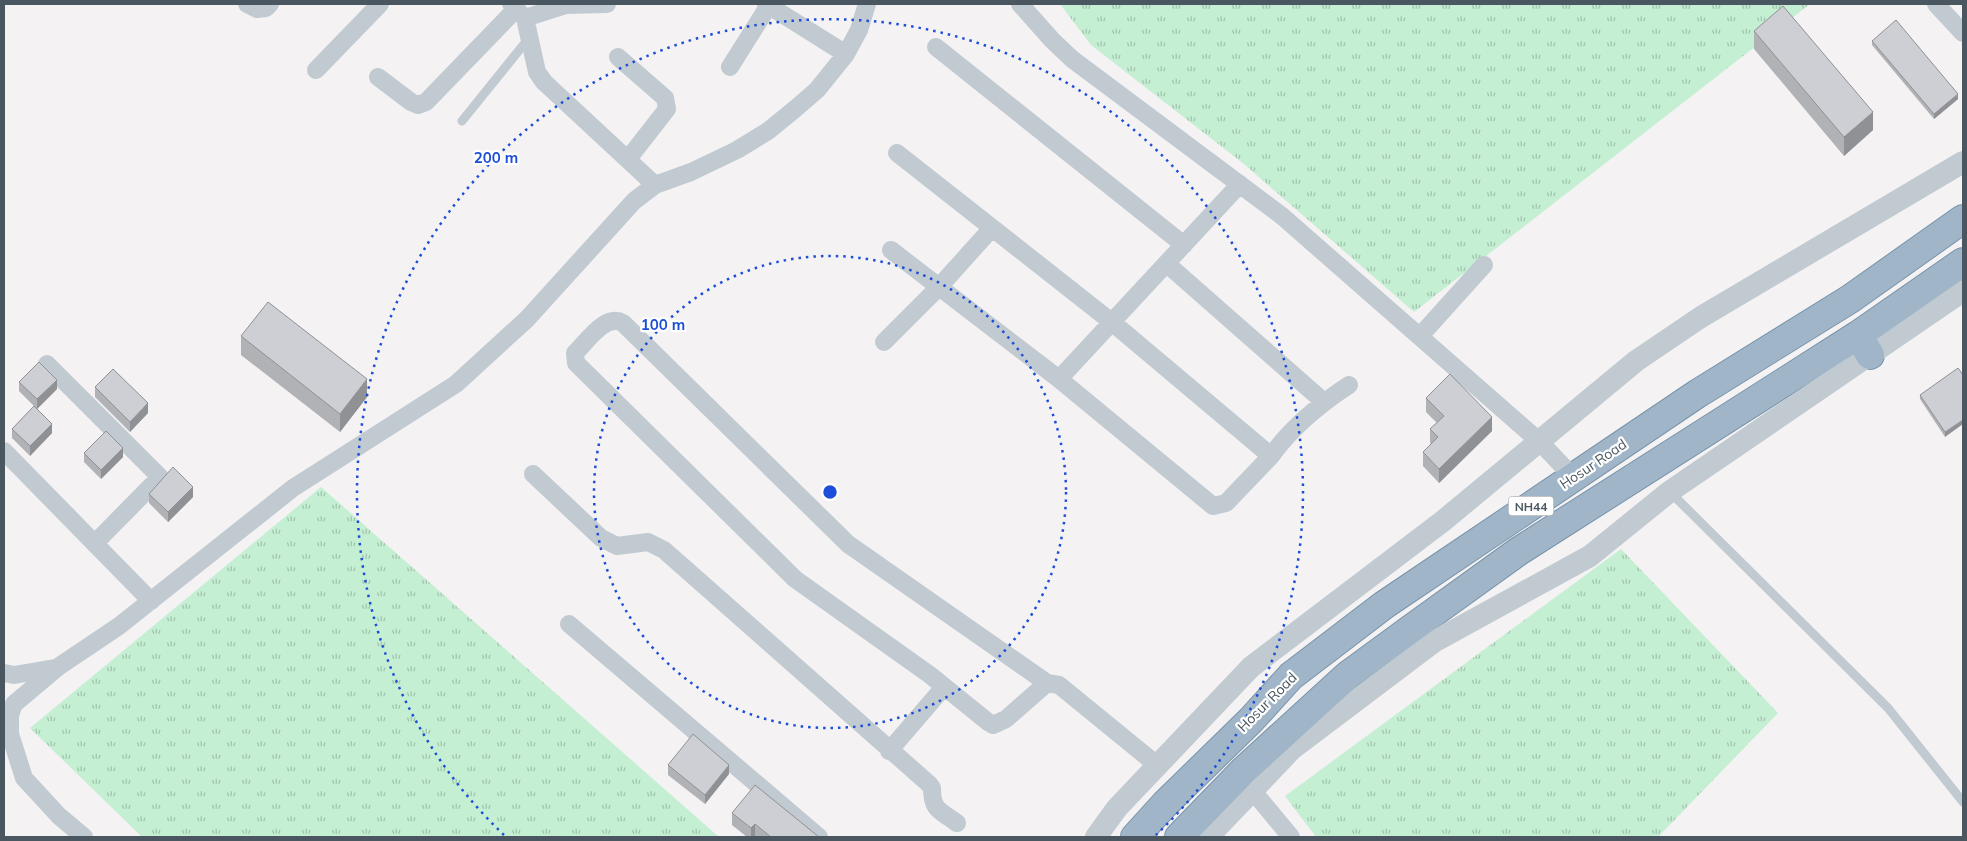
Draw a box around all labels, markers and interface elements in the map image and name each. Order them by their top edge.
text: 200 m [474,148,518,167]
text: 100 m [641,315,685,334]
street label: Hosur Road [1556,435,1630,493]
centre of rings [821,483,839,501]
road number: NH44 [1508,496,1554,516]
street label: Hosur Road [1233,668,1301,736]

